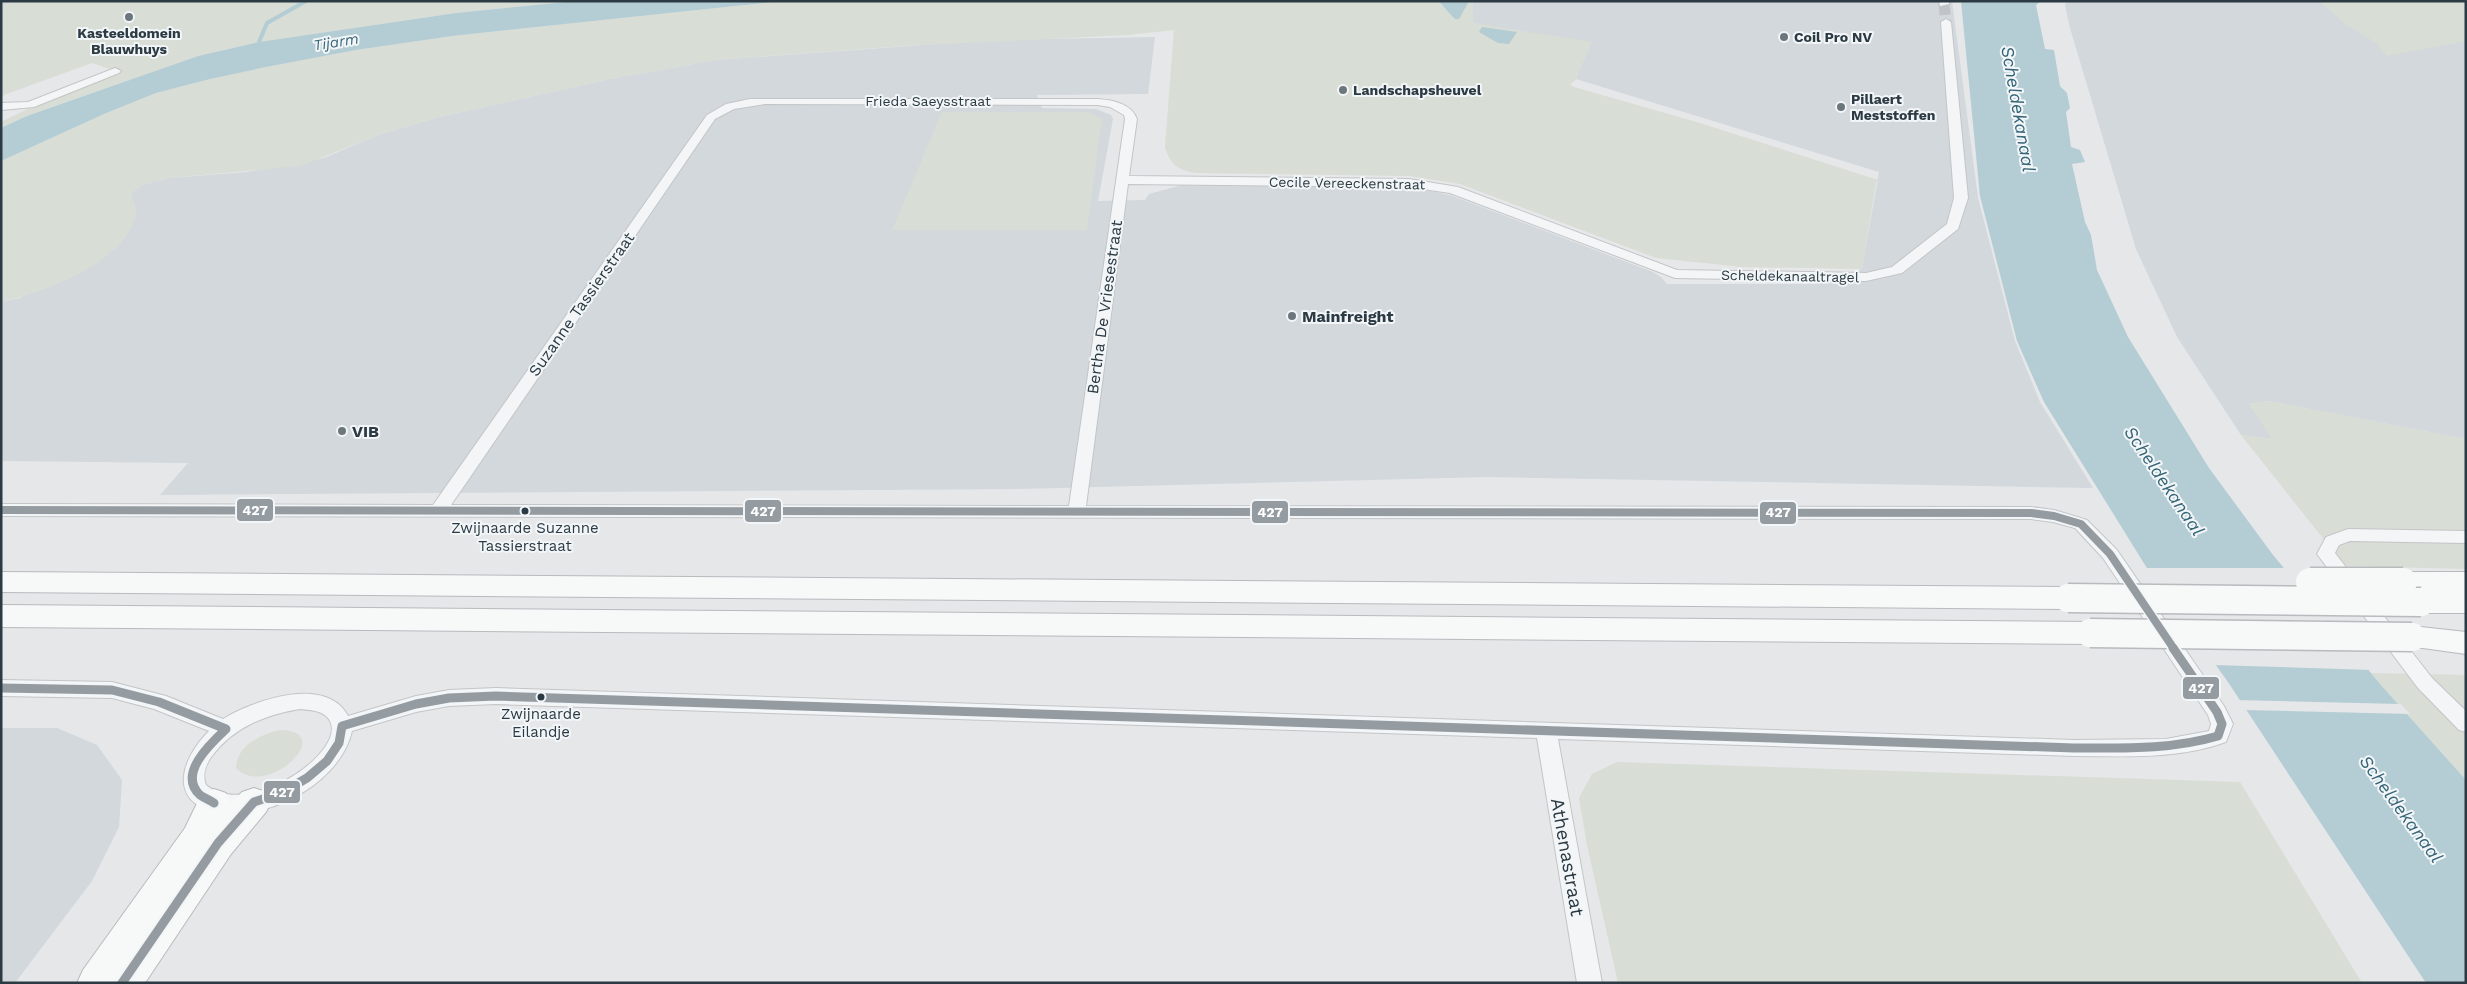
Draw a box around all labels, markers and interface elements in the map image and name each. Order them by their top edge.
marker: Kasteeldomein Blauwhuys [123,11,135,23]
place label: Kasteeldomein Blauwhuys [77,25,181,57]
place label: Coil Pro NV [1794,29,1872,45]
water label: Tijarm [312,30,360,54]
marker: Coil Pro NV [1778,31,1790,43]
water label: Scheldekanaal [1997,44,2040,174]
place label: Landschapsheuvel [1353,82,1482,98]
marker: Landschapsheuvel [1337,84,1349,96]
place label: Pillaert Meststoffen [1851,91,1935,123]
street label: Frieda Saeysstraat [865,93,991,109]
marker: Pillaert Meststoffen [1835,101,1847,113]
street label: Cecile Vereeckenstraat [1269,174,1426,192]
street label: Bertha De Vriesestraat [1083,219,1126,395]
street label: Suzanne Tassierstraat [525,228,638,380]
street label: Scheldekanaaltragel [1721,267,1860,285]
place label: Mainfreight [1302,307,1393,326]
marker: Mainfreight [1286,310,1298,322]
place label: VIB [352,422,379,441]
water label: Scheldekanaal [2120,422,2209,540]
marker: VIB [336,425,348,437]
line badge: 427 [236,498,274,522]
line badge: 427 [744,499,782,523]
line badge: 427 [1251,500,1289,524]
line badge: 427 [1759,501,1797,525]
text: 427 [242,502,268,518]
text: 427 [750,503,776,519]
text: 427 [1257,504,1283,520]
text: 427 [1765,504,1791,520]
marker: Zwijnaarde Suzanne Tassierstraat [520,506,530,516]
place label: Zwijnaarde Suzanne Tassierstraat [451,519,599,555]
line badge: 427 [2182,676,2220,700]
text: 427 [2188,680,2214,696]
marker: Zwijnaarde Eilandje [536,692,546,702]
place label: Zwijnaarde Eilandje [501,705,581,741]
water label: Scheldekanaal [2355,751,2447,867]
line badge: 427 [263,780,301,804]
text: 427 [269,784,295,800]
street label: Athenastraat [1546,796,1589,918]

